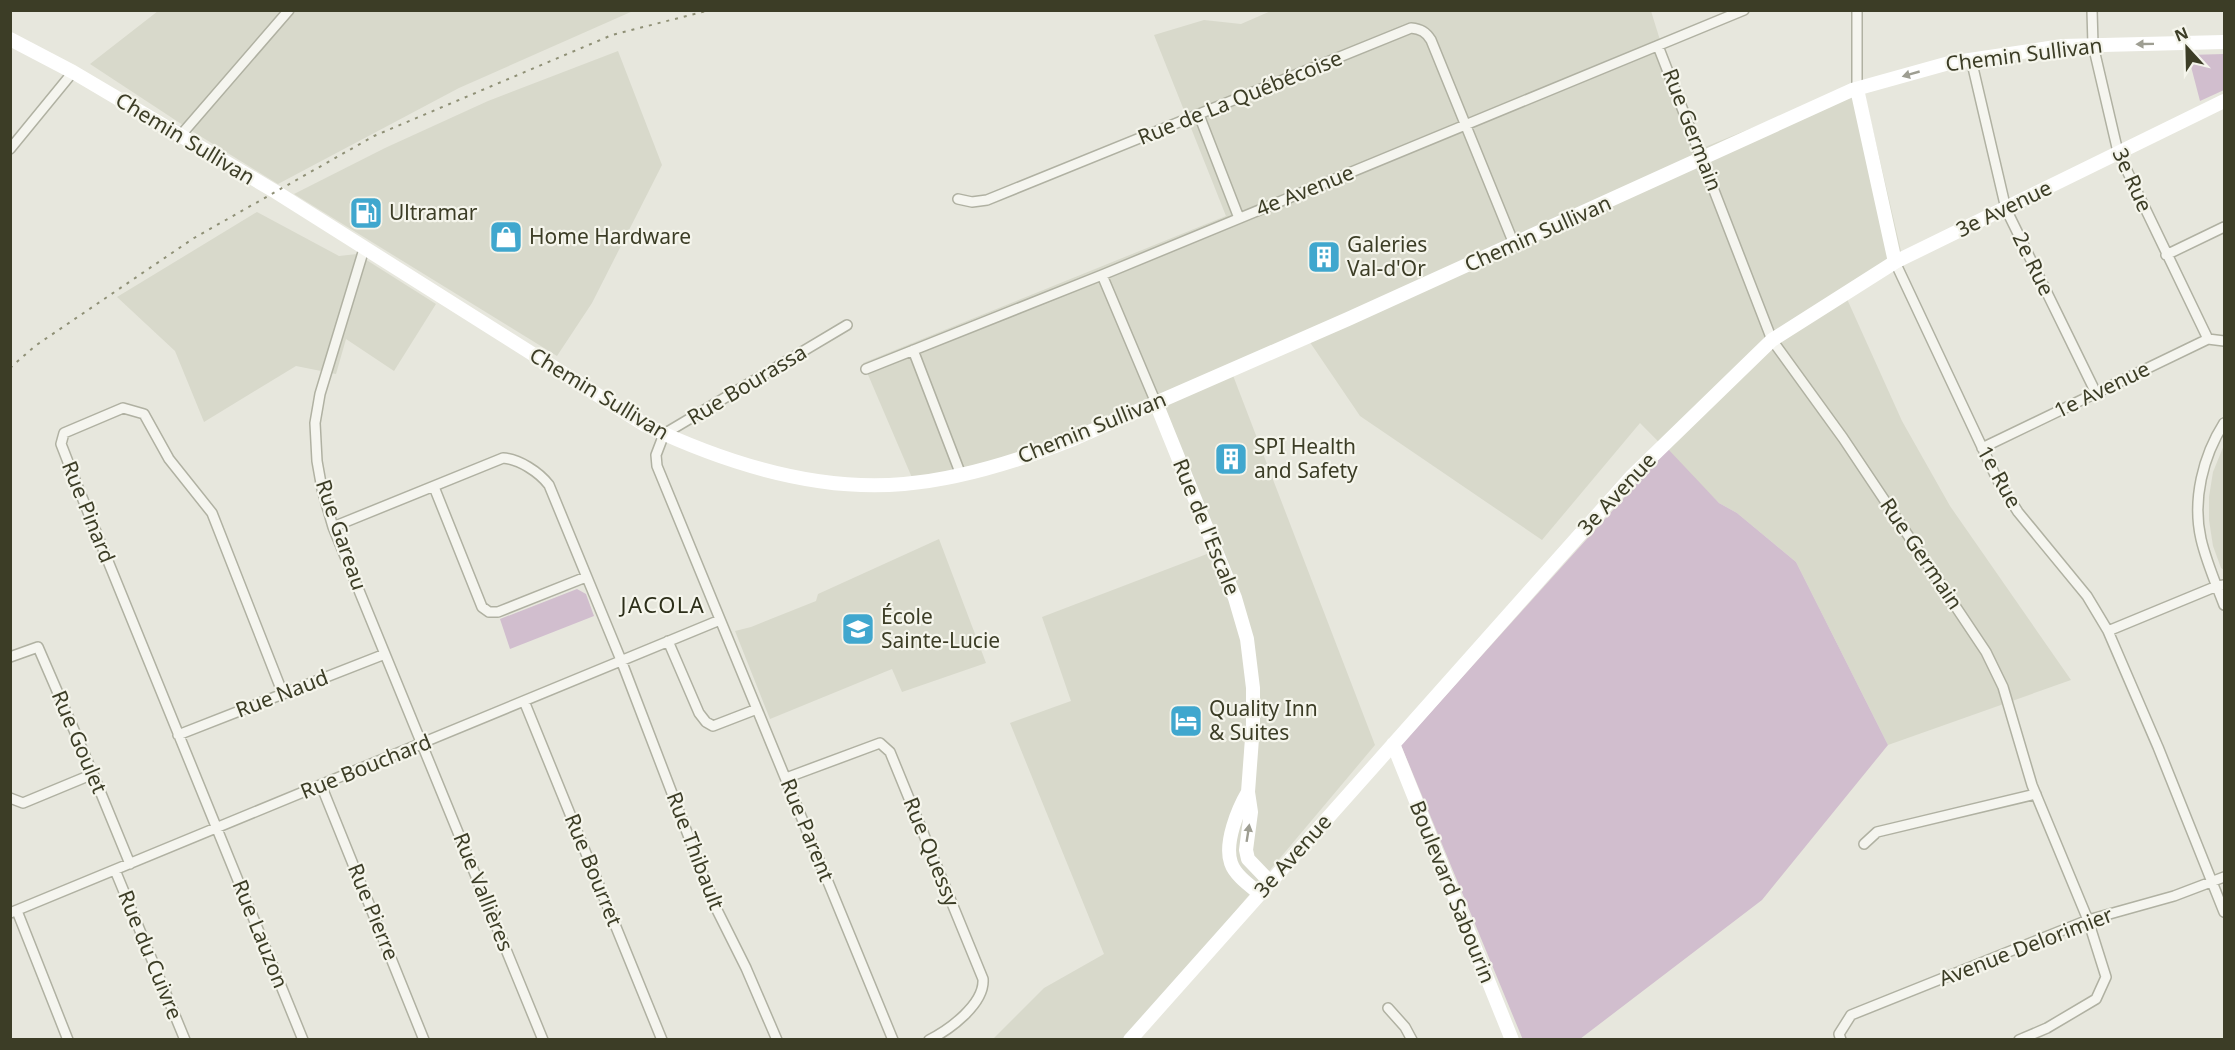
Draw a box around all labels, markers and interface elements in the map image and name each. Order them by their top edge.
north arrow [2157,18,2217,78]
text: N [2171,21,2192,47]
street label: Chemin Sullivan [1944,30,2104,78]
one-way arrow [2136,39,2155,48]
street label: Rue de La Québécoise [1133,43,1346,151]
street label: Rue Germain [1657,64,1729,195]
one-way arrow [1902,70,1920,79]
street label: Chemin Sullivan [111,86,260,191]
street label: 3e Rue [2106,143,2159,216]
street label: 4e Avenue [1252,158,1358,222]
street label: 3e Avenue [1951,173,2056,243]
street label: Chemin Sullivan [1460,188,1615,278]
fuel station icon: Ultramar [348,195,384,231]
place label: Ultramar [389,198,478,226]
shop icon: Home Hardware [488,219,524,255]
place label: Home Hardware [529,222,691,250]
street label: 2e Rue [2007,227,2061,300]
place label: Galeries Val-d'Or [1347,230,1427,282]
building icon: Galeries Val-d'Or [1306,239,1342,275]
street label: Rue Bourassa [682,337,811,431]
street label: Chemin Sullivan [525,341,674,446]
street label: 1e Avenue [2049,354,2154,424]
street label: Chemin Sullivan [1013,385,1170,470]
place label: SPI Health and Safety [1254,432,1358,484]
street label: 1e Rue [1971,440,2028,513]
building icon: SPI Health and Safety [1213,441,1249,477]
street label: 3e Avenue [1571,446,1662,541]
street label: Rue de l'Escale [1167,454,1247,599]
street label: Rue Pinard [56,457,122,567]
street label: Rue Gareau [310,476,374,594]
street label: Rue Germain [1874,492,1969,615]
district label: JACOLA [619,589,705,619]
place label: École Sainte-Lucie [881,602,1000,654]
school or university icon: École Sainte-Lucie [840,611,876,647]
street label: Rue Naud [231,663,332,724]
street label: Rue Goulet [46,686,114,798]
place label: Quality Inn & Suites [1209,694,1318,746]
hotel icon: Quality Inn & Suites [1168,703,1204,739]
street label: Rue Bouchard [296,727,435,805]
street label: Rue Parent [775,774,841,886]
street label: Rue Thibault [661,788,731,914]
street label: Rue Quessy [897,793,967,911]
street label: Boulevard Sabourin [1404,796,1502,987]
street label: 3e Avenue [1247,808,1337,903]
street label: Rue Bourret [559,809,629,930]
one-way arrow [1244,823,1253,842]
street label: Rue Vallières [447,828,520,955]
street label: Rue Pierre [342,859,406,964]
street label: Rue Lauzon [226,875,295,992]
street label: Rue du Cuivre [112,886,190,1023]
street label: Avenue Delorimier [1935,900,2117,992]

